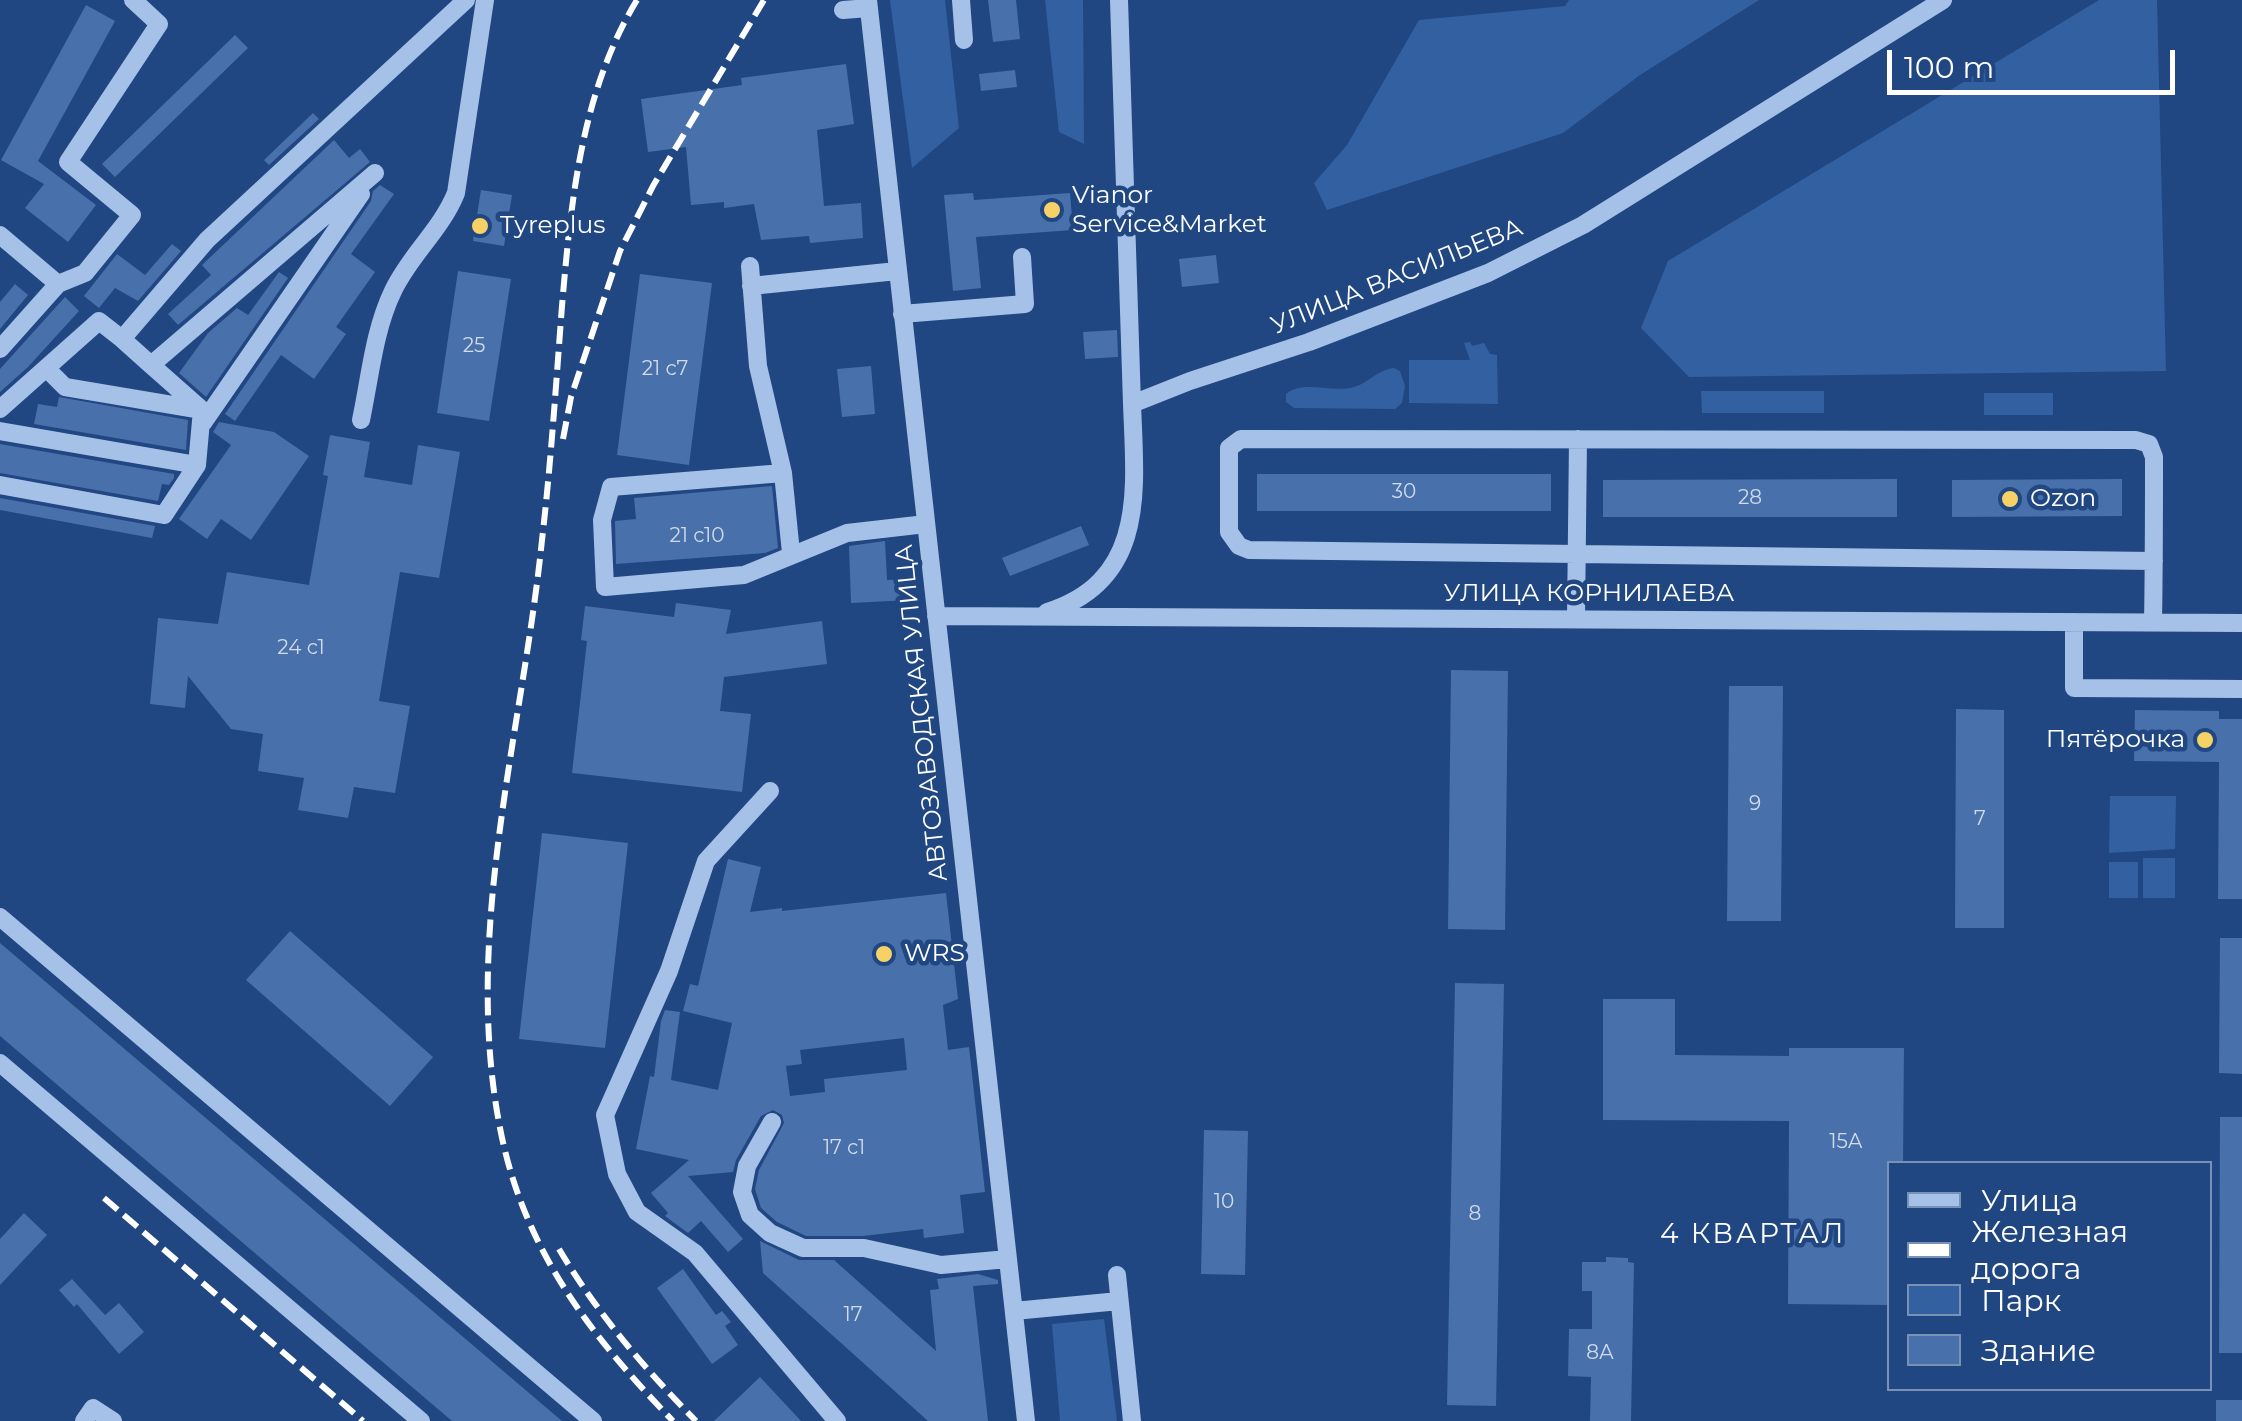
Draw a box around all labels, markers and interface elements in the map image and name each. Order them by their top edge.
scale bar [1892,30,2180,92]
text: 100 m [1904,49,1994,86]
place label: Vianor Service&Market [1072,181,1267,240]
marker: Vianor Service&Market [1041,199,1063,221]
place label: Tyreplus [500,211,605,241]
street label: УЛИЦА ВАСИЛЬЕВА [1267,213,1527,341]
marker: Tyreplus [469,215,491,237]
house number: 25 [463,334,485,358]
house number: 21 с7 [642,357,688,381]
house number: 30 [1392,480,1416,504]
place label: Ozon [2030,484,2096,514]
house number: 28 [1738,486,1762,510]
marker: Ozon [1999,488,2021,510]
house number: 21 с10 [669,524,725,548]
street label: АВТОЗАВОДСКАЯ УЛИЦА [889,543,955,883]
street label: УЛИЦА КОРНИЛАЕВА [1444,579,1734,609]
house number: 24 с1 [277,636,325,660]
place label: Пятёрочка [2046,725,2185,755]
marker: Пятёрочка [2194,729,2216,751]
house number: 9 [1749,792,1761,816]
house number: 7 [1974,807,1986,831]
place label: WRS [904,939,965,969]
marker: WRS [873,943,895,965]
house number: 15А [1829,1130,1863,1154]
house number: 17 с1 [823,1136,865,1160]
legend [1887,1161,2212,1391]
text: Улица [1981,1182,2078,1219]
house number: 10 [1214,1190,1234,1214]
house number: 8 [1469,1202,1481,1226]
text: Железная дорога [1971,1213,2128,1287]
district label: 4 КВАРТАЛ [1660,1218,1846,1252]
text: Парк [1981,1282,2061,1319]
house number: 17 [844,1303,862,1327]
text: Здание [1981,1332,2096,1369]
house number: 8А [1586,1341,1614,1365]

